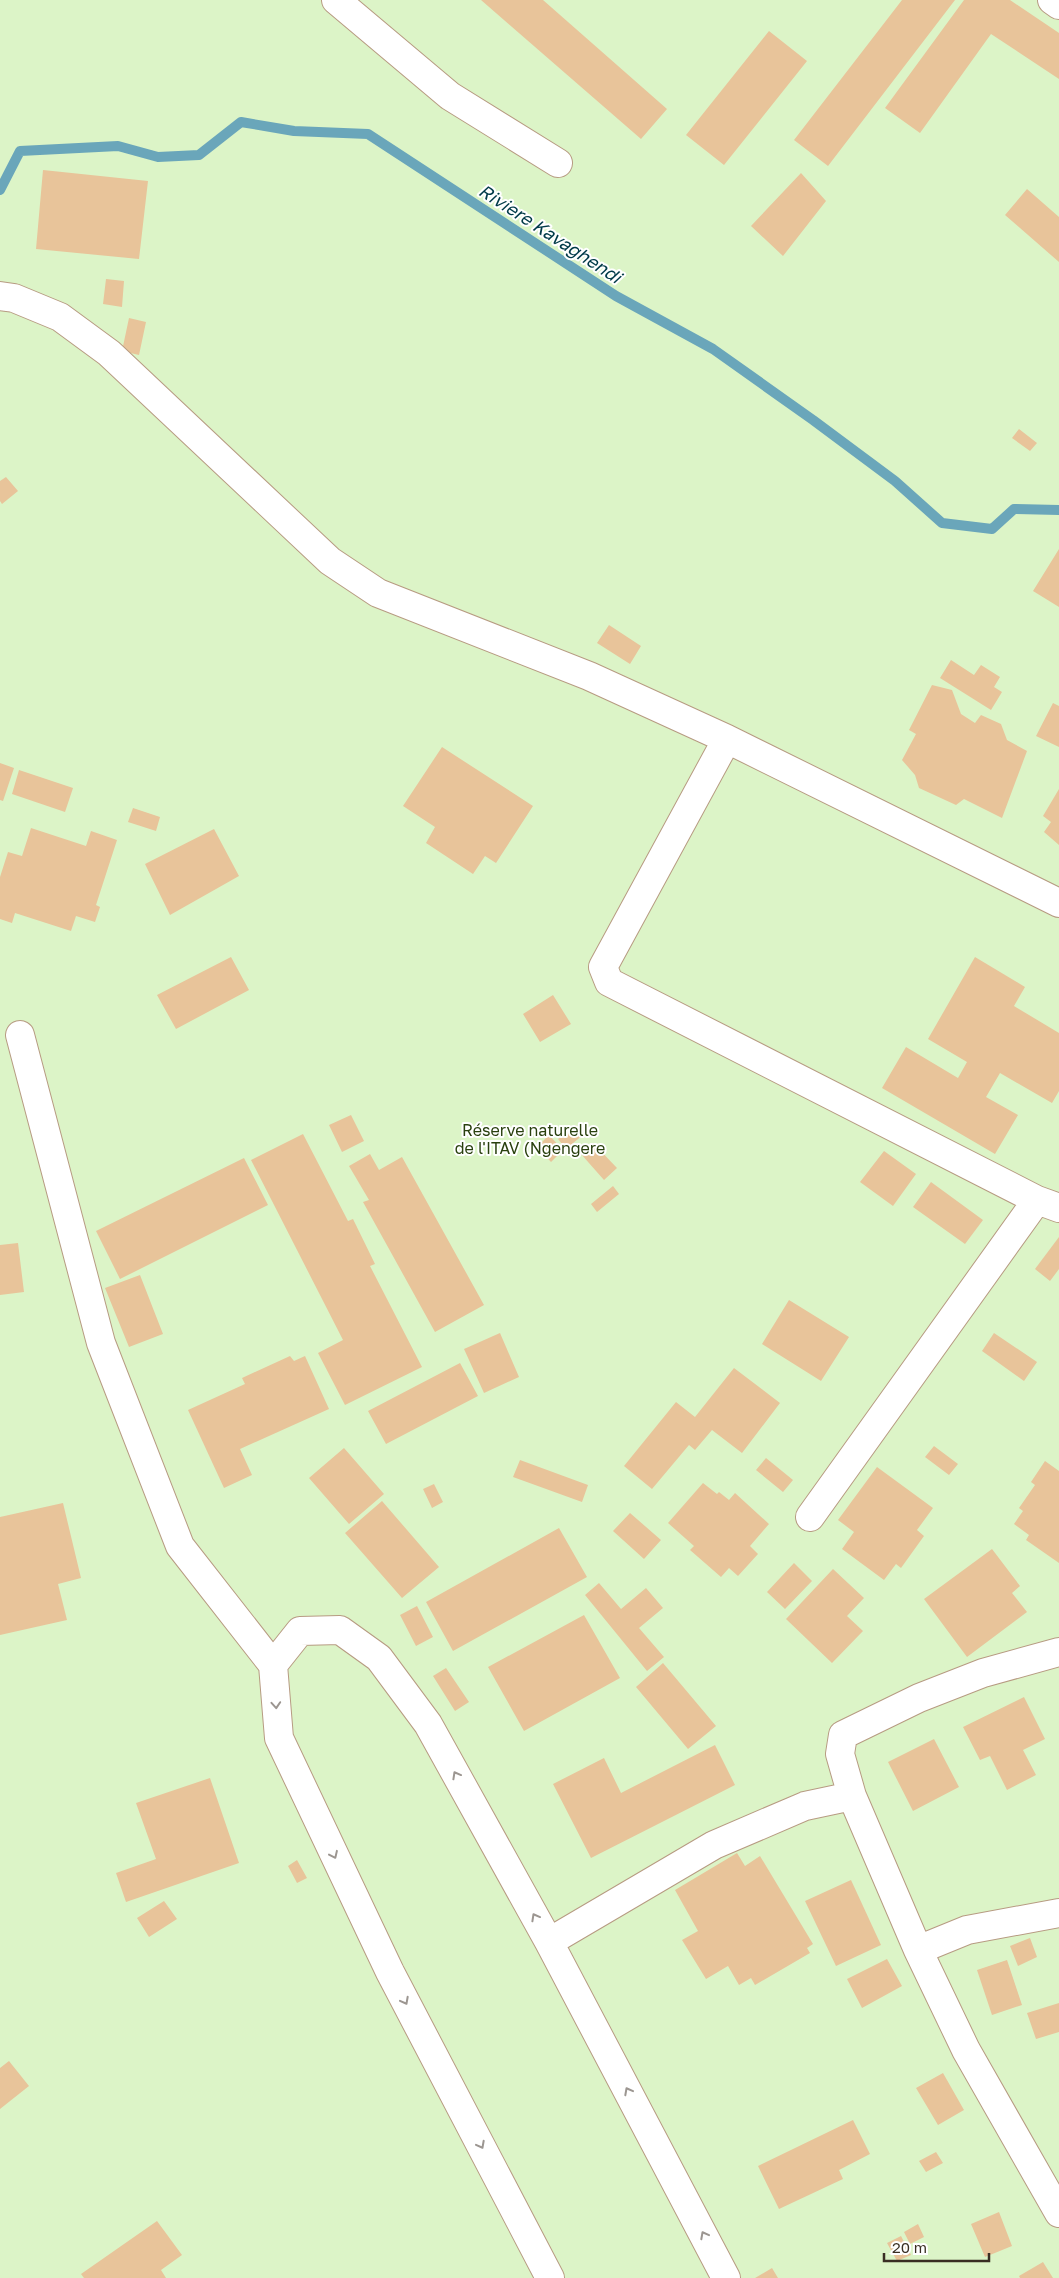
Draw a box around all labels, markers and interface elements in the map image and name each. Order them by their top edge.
water label: Riviere Kavaghendi [475,179,628,289]
park label: Réserve naturelle de l'ITAV (Ngengere [455,1120,605,1158]
one-way arrow [270,1701,281,1709]
one-way arrow [452,1771,462,1780]
one-way arrow [328,1850,339,1859]
one-way arrow [531,1913,541,1922]
one-way arrow [399,1996,409,2005]
one-way arrow [624,2087,634,2096]
one-way arrow [474,2140,484,2149]
scale bar [884,2230,989,2262]
one-way arrow [700,2231,710,2240]
text: 20 m [892,2238,927,2256]

